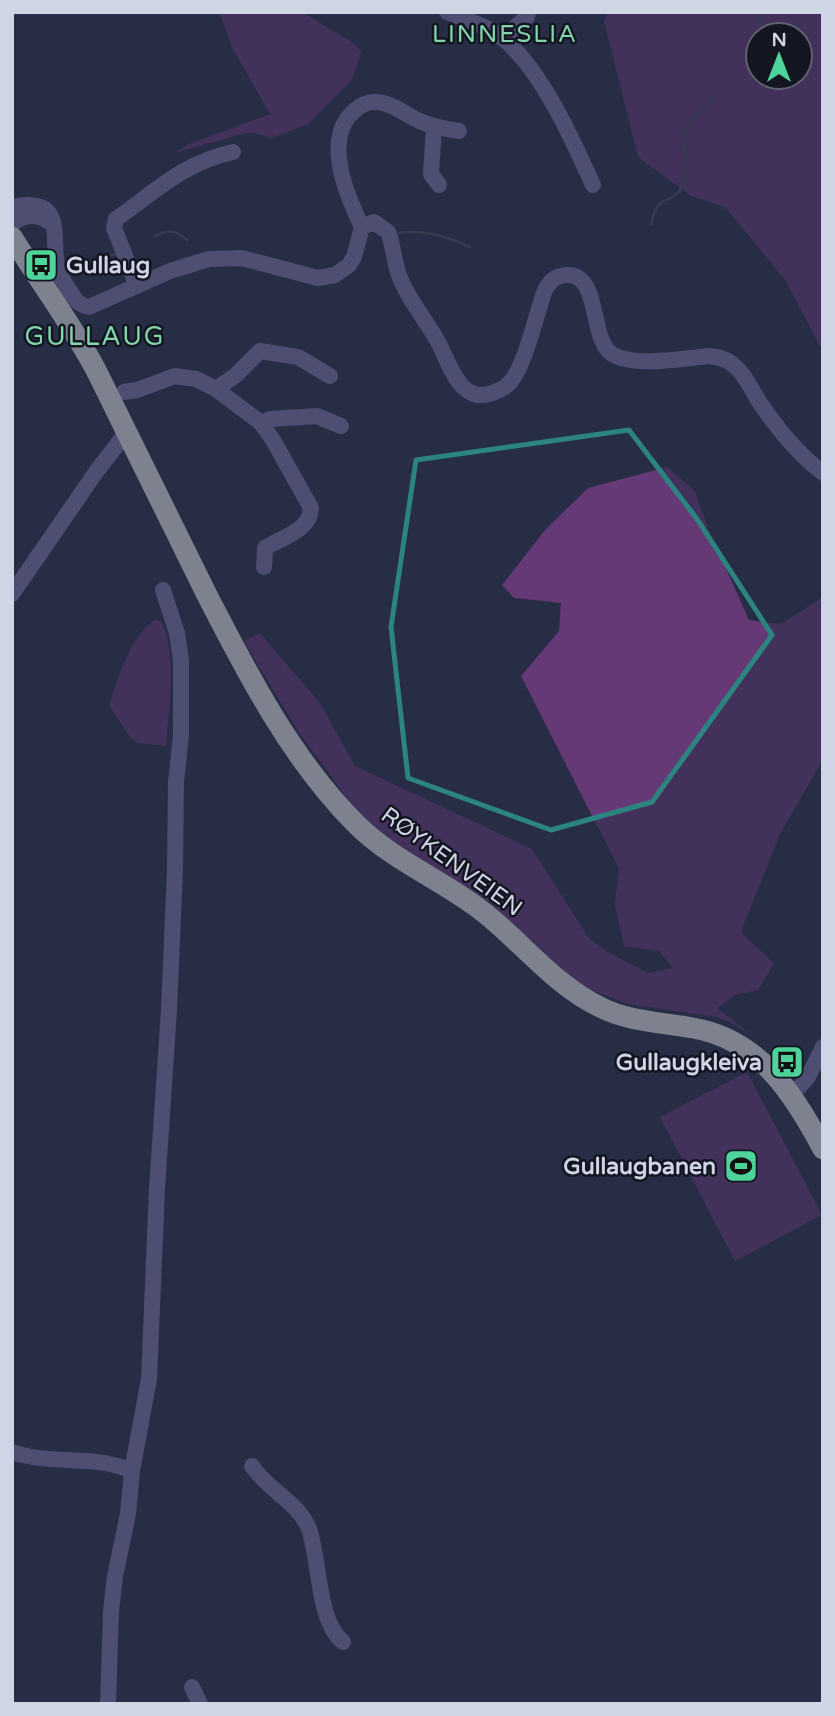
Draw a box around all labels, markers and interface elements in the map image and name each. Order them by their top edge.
district label: LINNESLIA [432,20,578,49]
north arrow [744,21,814,91]
text: N [771,29,787,51]
bus stop icon: Gullaug [22,246,60,284]
place label: Gullaug [66,252,150,280]
district label: GULLAUG [24,321,166,352]
street label: RØYKENVEIEN [375,801,528,922]
bus stop icon: Gullaugkleiva [768,1043,806,1081]
place label: Gullaugkleiva [616,1049,762,1077]
sports icon: Gullaugbanen [722,1147,760,1185]
place label: Gullaugbanen [563,1153,716,1181]

